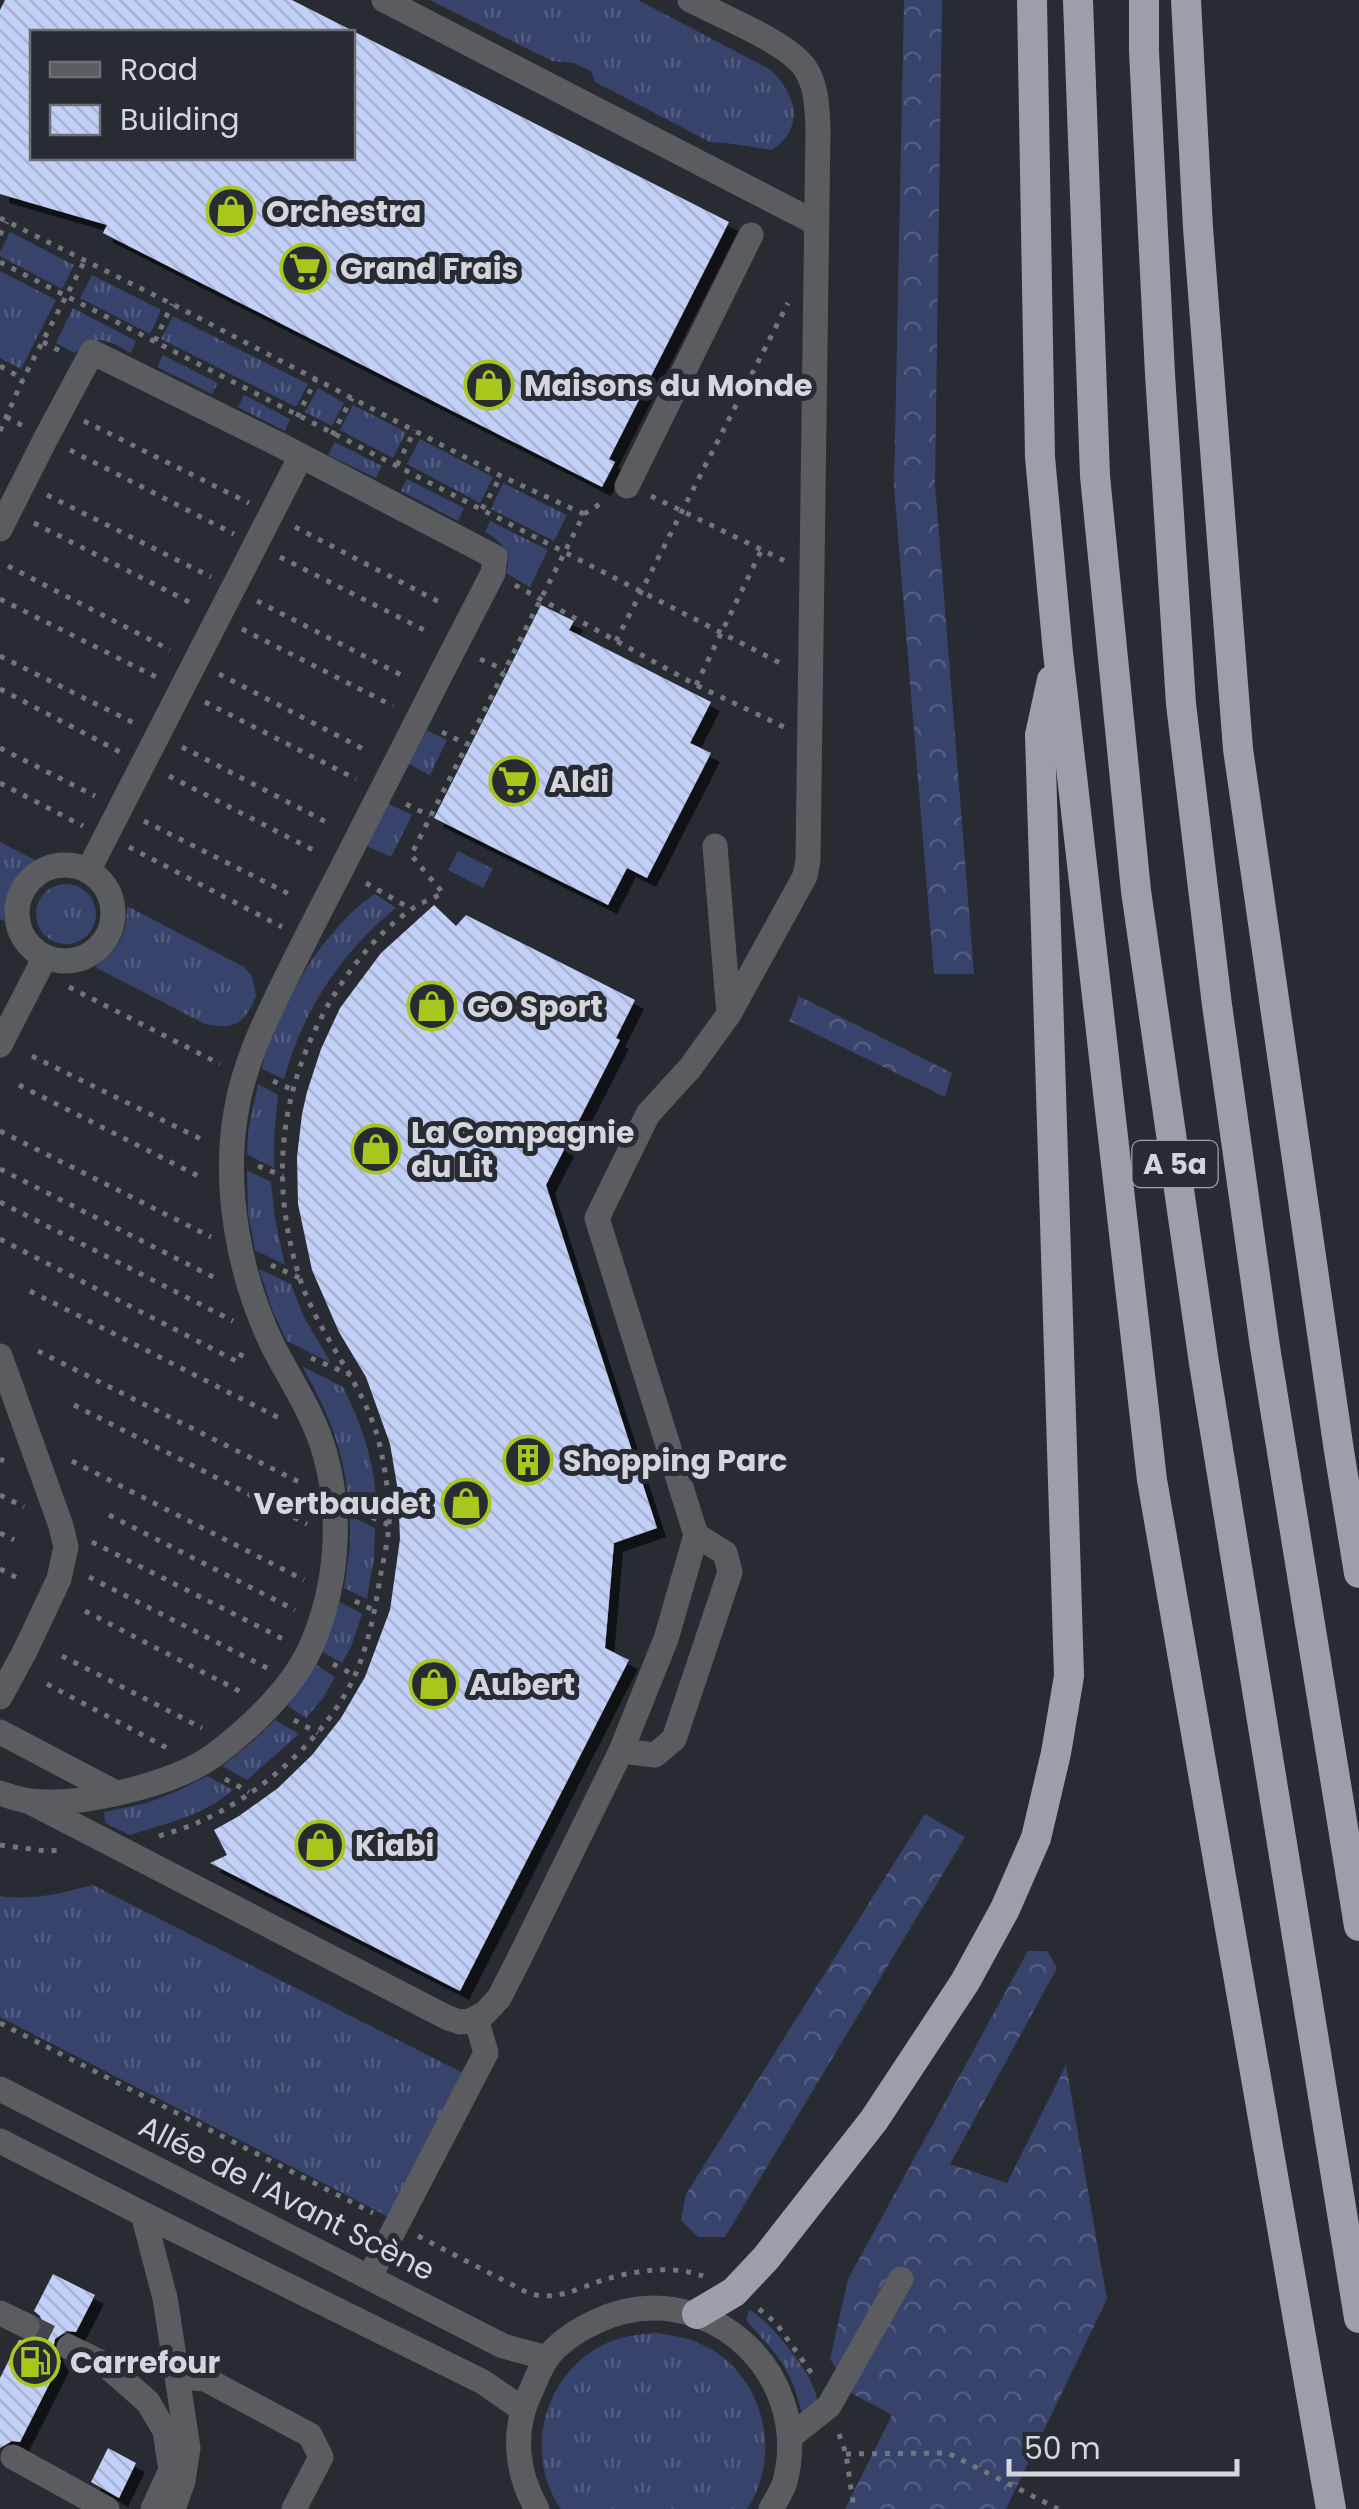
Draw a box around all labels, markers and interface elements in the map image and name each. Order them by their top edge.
legend [30,30,355,160]
text: Road [120,48,198,91]
text: Building [120,98,240,141]
shop icon: Orchestra [205,185,257,237]
place label: Orchestra [266,190,421,233]
supermarket icon: Grand Frais [279,242,331,294]
place label: Grand Frais [340,247,518,290]
shop icon: Maisons du Monde [463,359,515,411]
place label: Maisons du Monde [524,364,813,407]
supermarket icon: Aldi [488,755,540,807]
place label: Aldi [549,760,609,803]
shop icon: GO Sport [406,980,458,1032]
place label: GO Sport [467,985,603,1028]
place label: La Compagnie du Lit [411,1111,634,1188]
shop icon: La Compagnie du Lit [350,1123,402,1175]
road number: A 5a [1132,1141,1218,1187]
building icon: Shopping Parc [502,1434,554,1486]
place label: Shopping Parc [563,1439,787,1482]
shop icon: Vertbaudet [440,1477,492,1529]
place label: Vertbaudet [254,1482,431,1525]
shop icon: Aubert [408,1658,460,1710]
place label: Aubert [469,1663,575,1706]
shop icon: Kiabi [294,1819,346,1871]
place label: Kiabi [355,1824,434,1867]
street label: Allée de l'Avant Scène [132,2105,442,2291]
fuel station icon: Carrefour [9,2336,61,2388]
place label: Carrefour [70,2341,221,2384]
scale bar [1009,2414,1236,2476]
text: 50 m [1024,2427,1101,2470]

